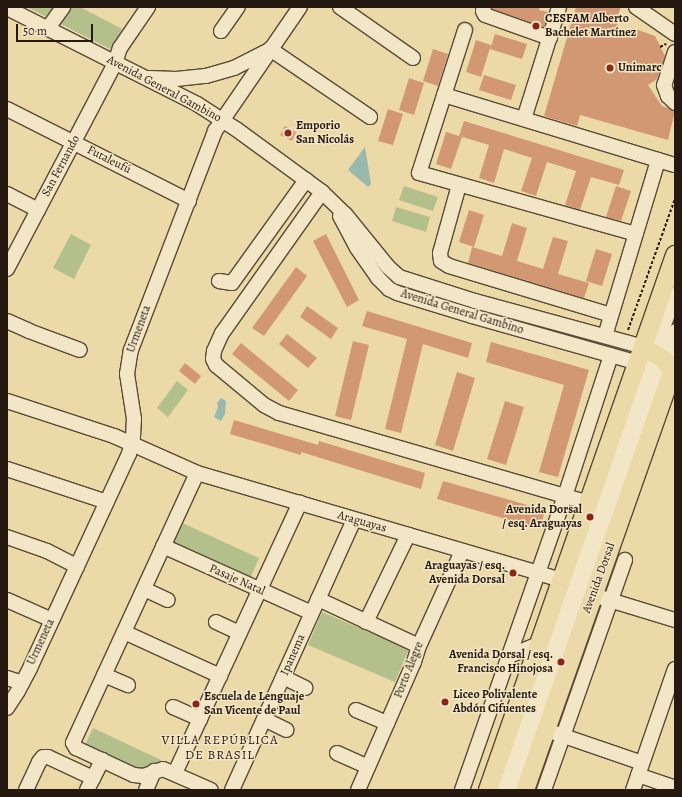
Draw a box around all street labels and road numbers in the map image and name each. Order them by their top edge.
street label: Avenida General Gambino [104,53,224,125]
street label: San Fernando [39,133,83,199]
street label: Futaleufú [85,143,133,177]
street label: Avenida General Gambino [399,286,525,338]
street label: Urmeneta [124,303,154,355]
street label: Araguayas [336,508,388,536]
street label: Avenida Dorsal [580,541,618,615]
street label: Pasaje Natal [207,561,267,599]
street label: Urmeneta [24,617,58,667]
street label: Ipanema [278,632,308,678]
street label: Porto Alegre [391,640,427,700]

